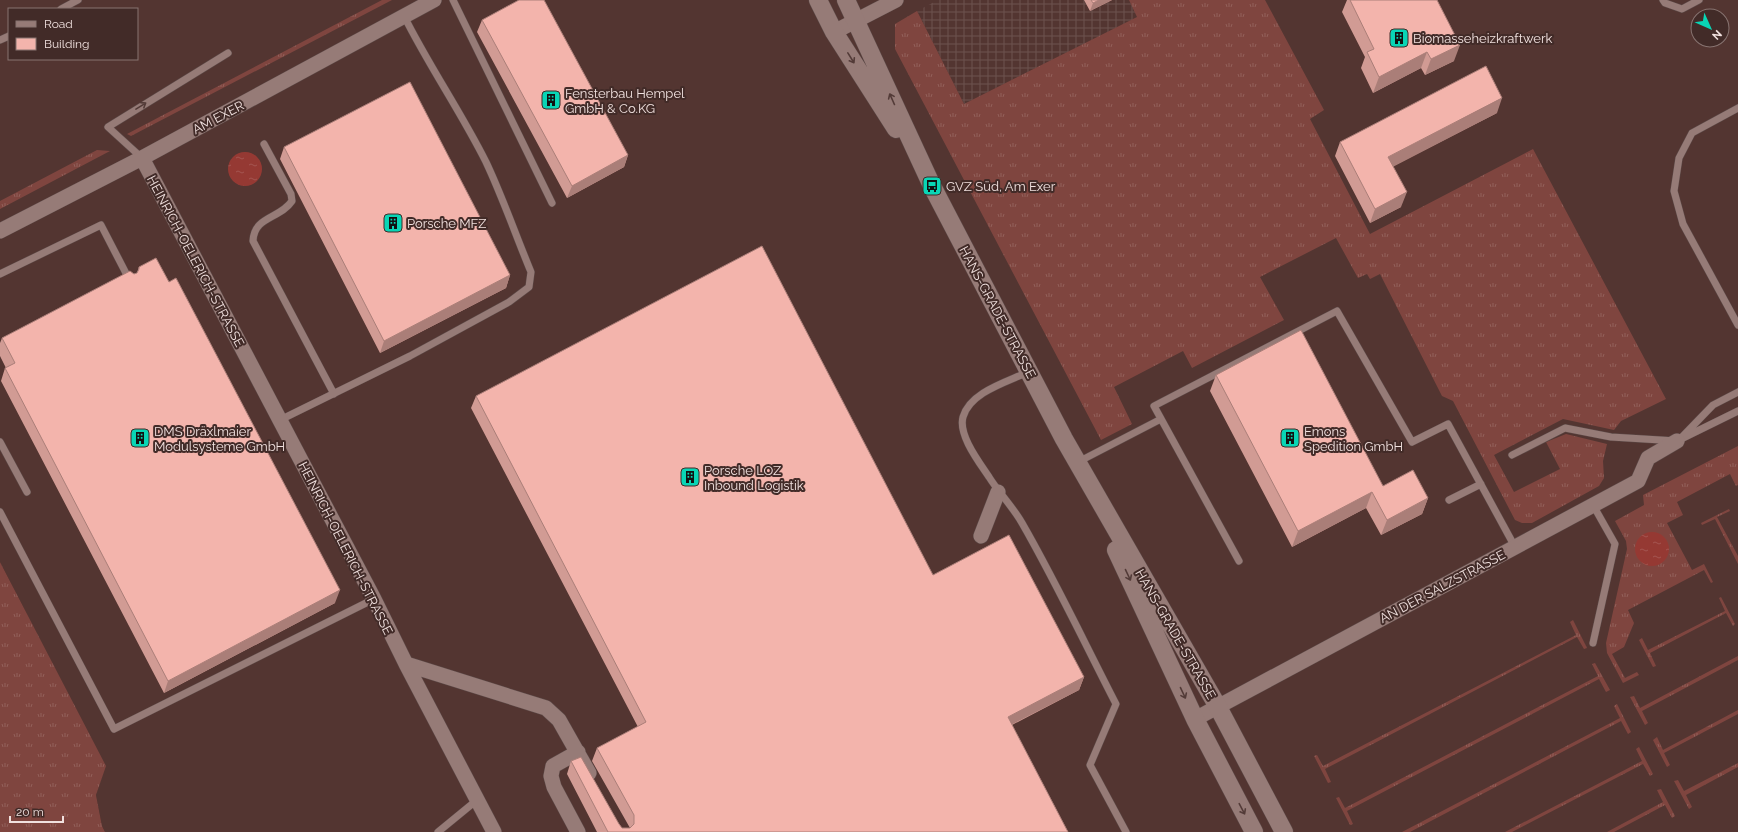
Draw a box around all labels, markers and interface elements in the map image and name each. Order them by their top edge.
legend [8,8,138,60]
north arrow [1690,8,1730,48]
text: Road [44,17,73,31]
building icon: Biomasseheizkraftwerk [1388,27,1410,49]
text: N [1709,27,1724,42]
place label: Biomasseheizkraftwerk [1413,31,1553,46]
text: Building [44,37,90,51]
one-way arrow [847,52,855,63]
place label: Fensterbau Hempel GmbH & Co.KG [565,86,685,116]
building icon: Fensterbau Hempel GmbH & Co.KG [540,89,562,111]
one-way arrow [888,93,896,105]
street label: AM EXER [190,98,246,137]
one-way arrow [135,102,147,110]
street label: HEINRICH-OELERICH-STRASSE [144,173,247,350]
bus stop icon: GVZ Süd, Am Exer [921,175,943,197]
place label: GVZ Süd, Am Exer [946,179,1056,194]
building icon: Porsche MFZ [382,212,404,234]
place label: Porsche MFZ [407,216,486,231]
street label: HANS-GRADE-STRASSE [956,244,1039,381]
place label: DMS Dräxlmaier Modulsysteme GmbH [154,424,285,454]
place label: Emons Spedition GmbH [1304,424,1403,454]
building icon: DMS Dräxlmaier Modulsysteme GmbH [129,427,151,449]
building icon: Emons Spedition GmbH [1279,427,1301,449]
street label: HEINRICH-OELERICH-STRASSE [295,459,396,637]
place label: Porsche LOZ Inbound Logistik [704,463,804,493]
building icon: Porsche LOZ Inbound Logistik [679,466,701,488]
street label: AN DER SALZSTRASSE [1377,547,1508,626]
street label: HANS-GRADE-STRASSE [1132,567,1219,702]
one-way arrow [1125,569,1132,581]
one-way arrow [1180,687,1187,699]
scale bar [10,798,63,824]
one-way arrow [1239,803,1246,815]
text: 20 m [16,805,44,819]

